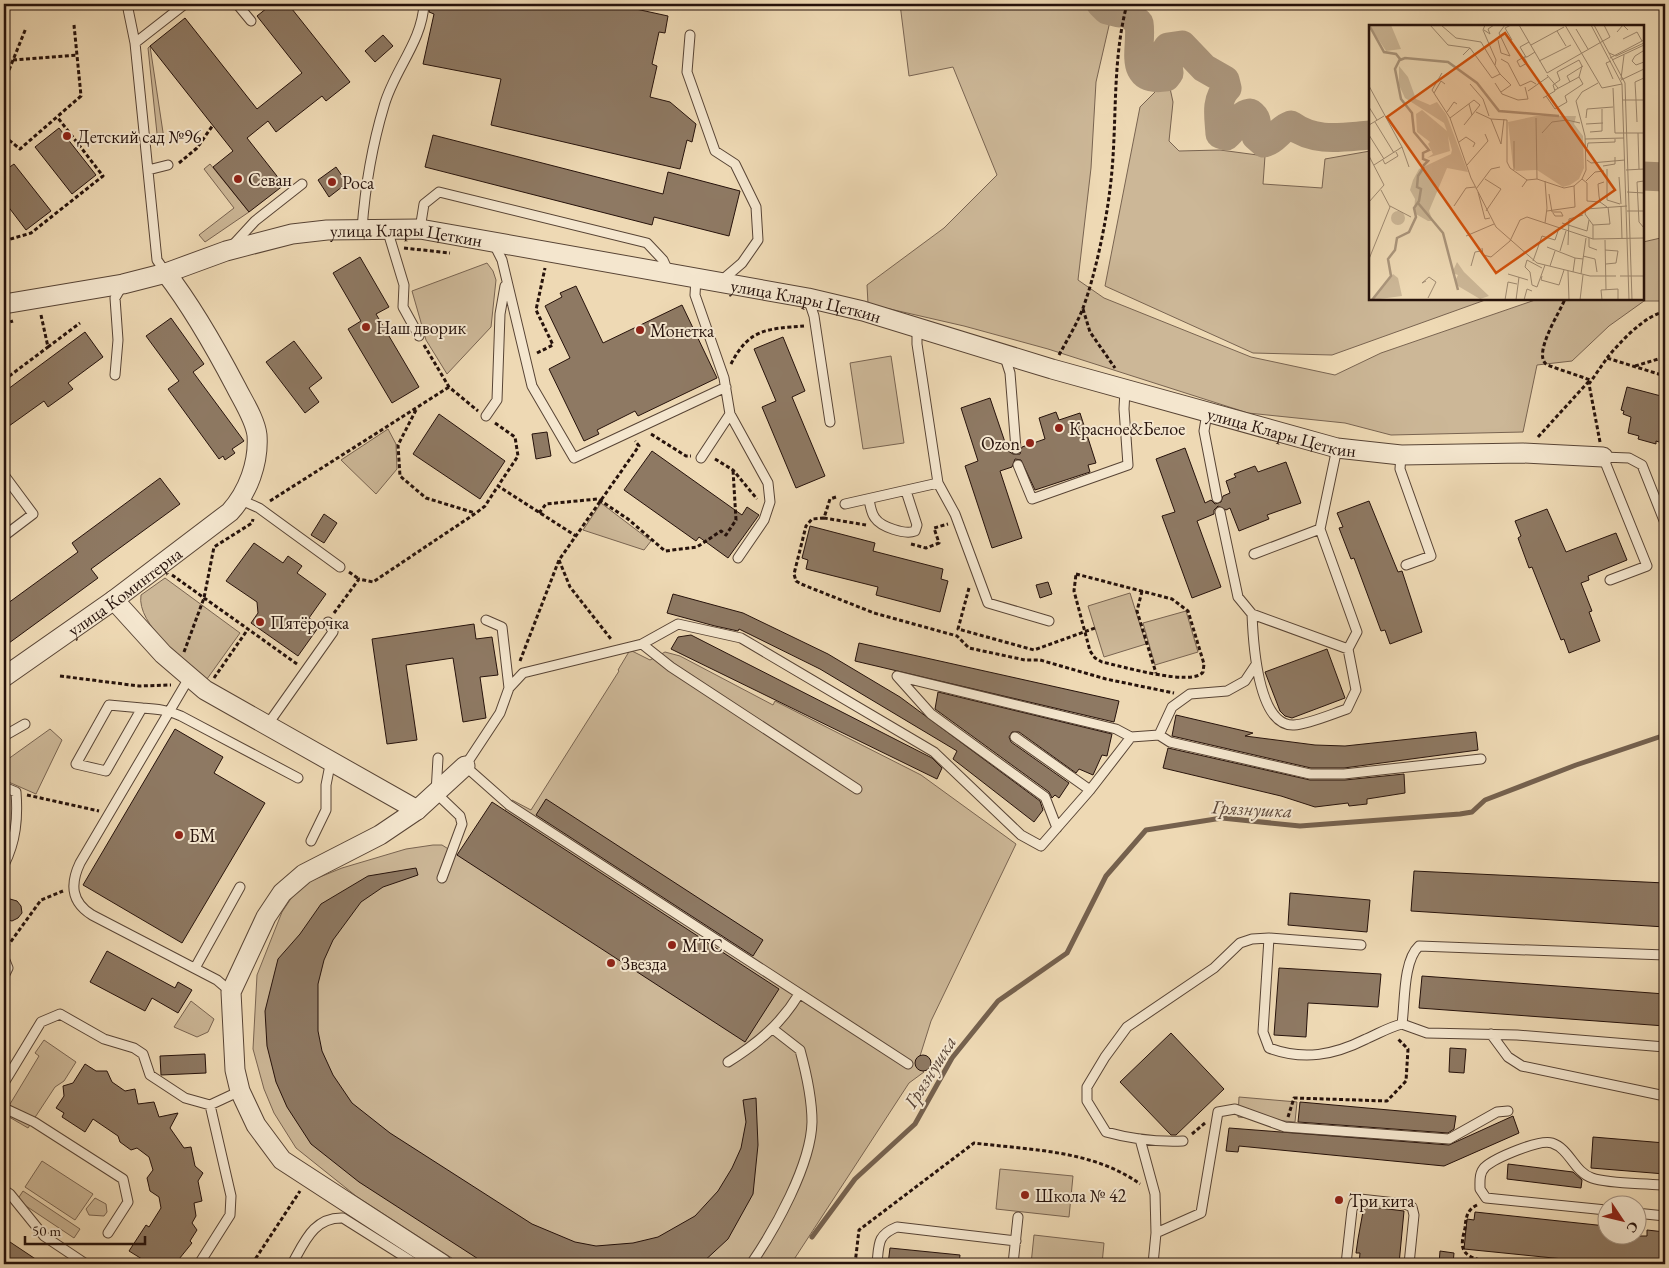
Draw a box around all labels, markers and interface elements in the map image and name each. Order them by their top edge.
inset map [1369,25,1644,300]
place label: Детский сад №96 [77,125,202,148]
marker: Детский сад №96 [61,130,73,142]
place label: Севан [248,168,292,191]
place label: Роса [342,171,375,194]
marker: Севан [232,173,244,185]
marker: Роса [326,176,338,188]
street label: улица Клары Цеткин [330,217,484,251]
street label: улица Клары Цеткин [729,273,884,327]
place label: Наш дворик [376,316,466,339]
place label: Монетка [650,319,715,342]
marker: Наш дворик [360,321,372,333]
marker: Монетка [634,324,646,336]
street label: улица Клары Цеткин [1205,401,1357,462]
place label: Красное&Белое [1069,417,1185,440]
marker: Красное&Белое [1053,422,1065,434]
place label: Ozon [981,432,1020,455]
marker: Ozon [1024,437,1036,449]
street label: улица Коминтерна [63,541,187,641]
place label: Пятёрочка [270,611,350,634]
marker: Пятёрочка [254,616,266,628]
water label: Грязнушка [1210,794,1293,824]
place label: БМ [189,824,216,847]
marker: БМ [173,829,185,841]
place label: МТС [682,934,723,957]
marker: МТС [666,939,678,951]
place label: Звезда [621,952,668,975]
marker: Звезда [605,957,617,969]
water label: Грязнушка [897,1031,962,1114]
place label: Школа № 42 [1035,1184,1127,1207]
marker: Школа № 42 [1019,1189,1031,1201]
place label: Три кита [1349,1189,1415,1212]
marker: Три кита [1333,1194,1345,1206]
north arrow [1596,1196,1646,1246]
scale bar [25,1213,145,1245]
text: С [1622,1218,1643,1237]
text: 50 m [32,1221,61,1240]

